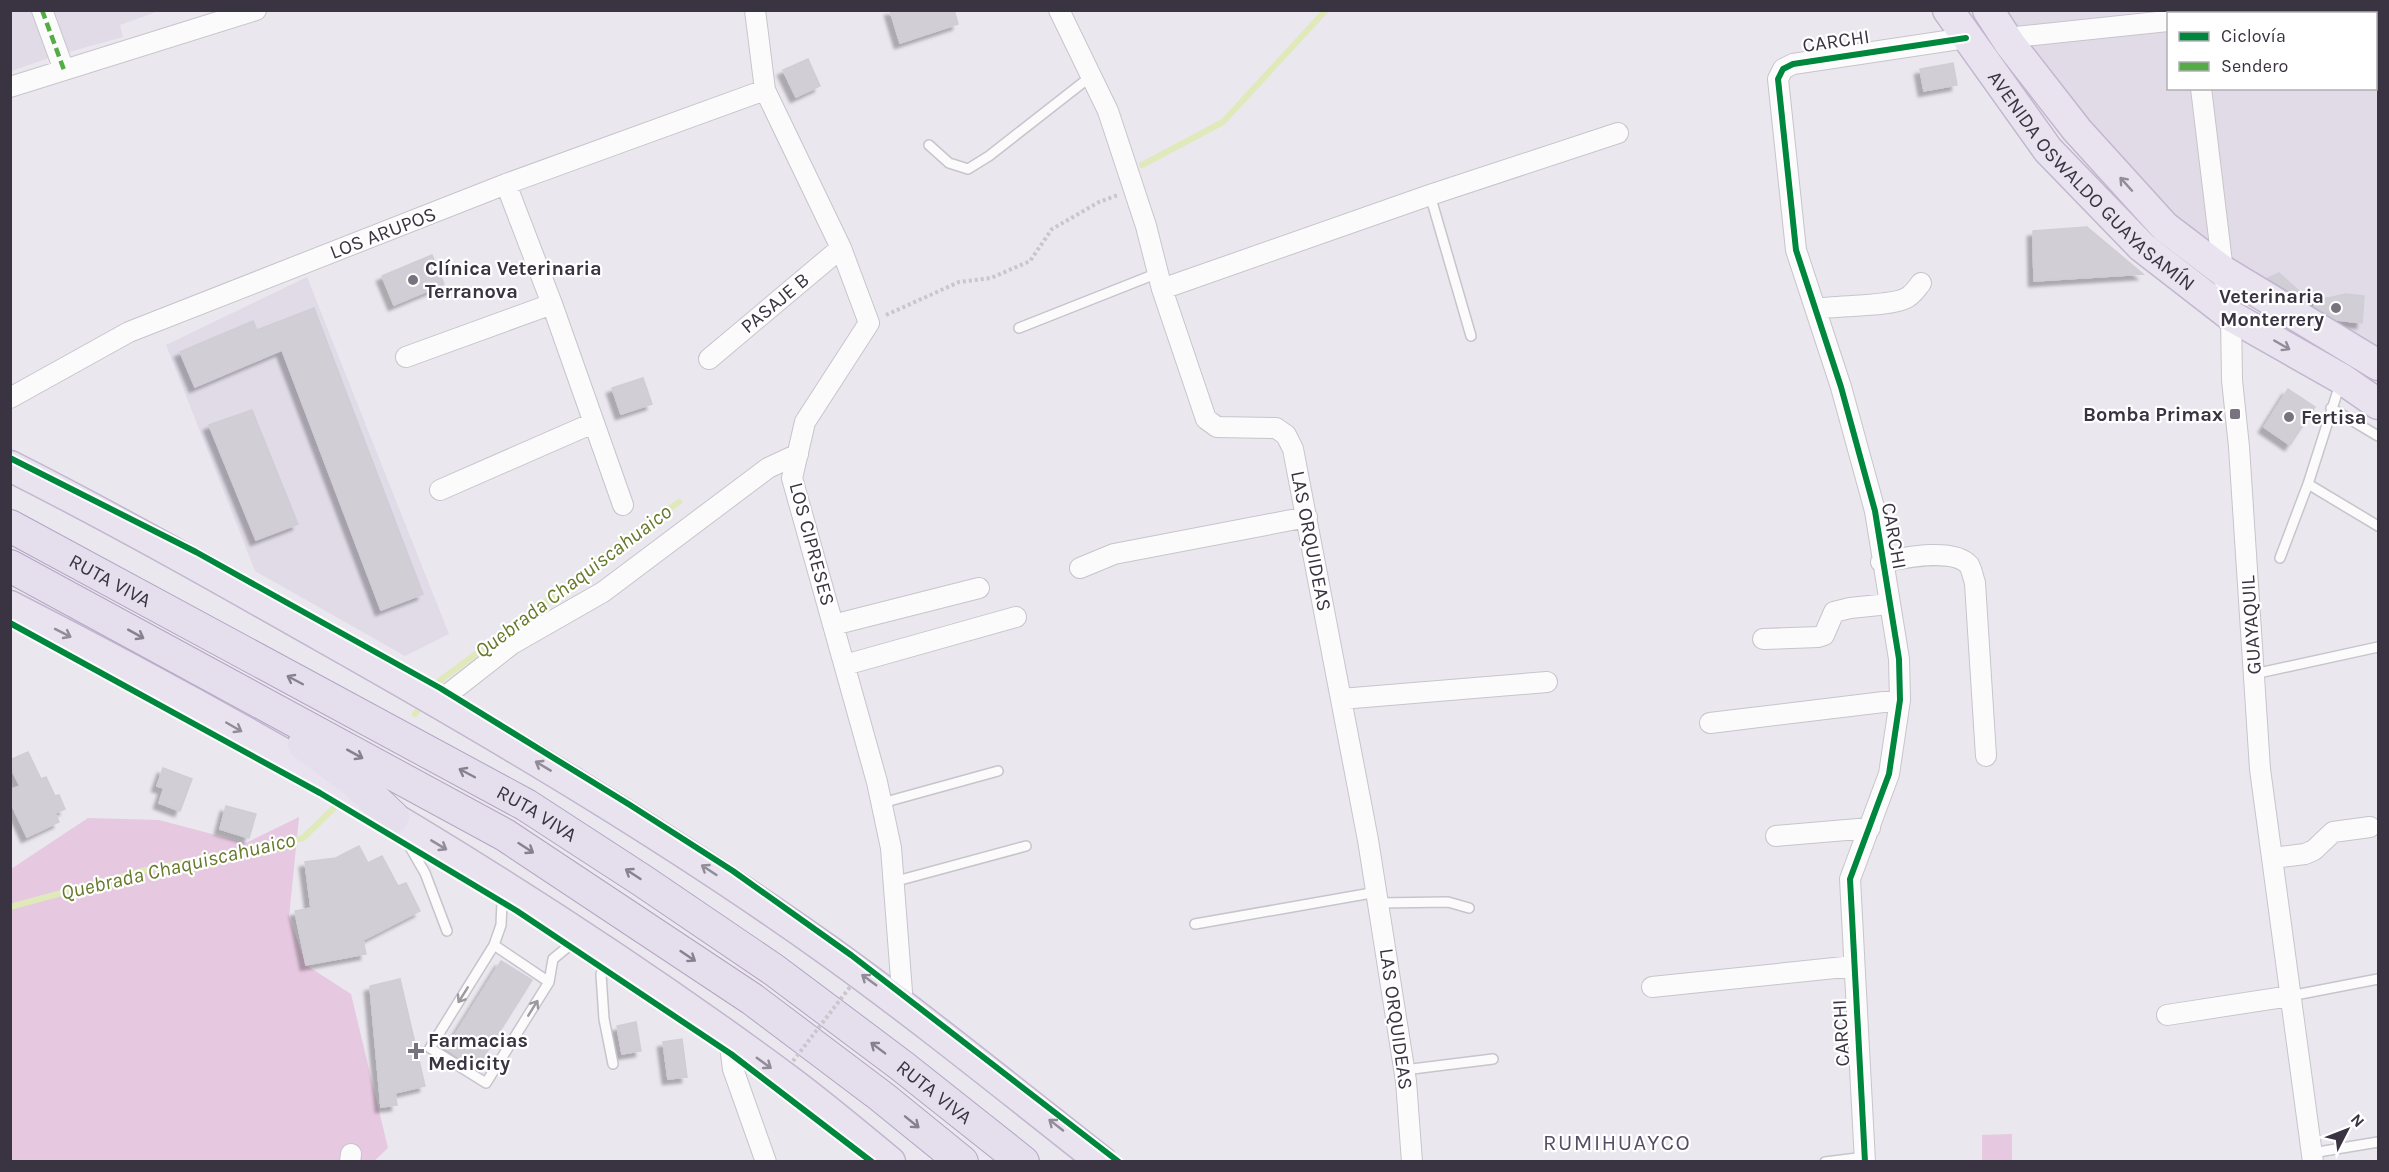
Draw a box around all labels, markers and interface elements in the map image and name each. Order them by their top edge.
legend [2167,12,2377,90]
street label: CARCHI [1801,25,1871,57]
text: Ciclovía [2221,25,2286,47]
text: Sendero [2221,55,2288,77]
street label: AVENIDA OSWALDO GUAYASAMÍN [1983,66,2200,295]
one-way arrow [2119,177,2133,192]
street label: LOS ARUPOS [327,202,439,264]
place label: Clínica Veterinaria Terranova [425,257,602,303]
street label: PASAJE B [736,268,814,338]
marker: Clínica Veterinaria Terranova [406,273,420,287]
place label: Veterinaria Monterrery [2219,285,2324,331]
marker: Veterinaria Monterrery [2329,301,2343,315]
one-way arrow [2273,339,2290,351]
place label: Bomba Primax [2083,403,2223,426]
place label: Fertisa [2301,406,2366,429]
marker: Bomba Primax [2228,407,2242,421]
marker: Fertisa [2282,410,2296,424]
street label: LAS ORQUIDEAS [1286,469,1336,613]
street label: LOS CIPRESES [784,480,840,608]
water label: Quebrada Chaquiscahuaico [470,499,677,663]
street label: CARCHI [1877,501,1911,571]
street label: RUTA VIVA [65,549,155,612]
street label: GUAYAQUIL [2236,574,2266,675]
one-way arrow [53,628,71,639]
one-way arrow [126,629,144,640]
one-way arrow [287,674,305,685]
one-way arrow [225,721,242,733]
one-way arrow [346,749,364,760]
one-way arrow [535,760,552,772]
one-way arrow [459,767,476,779]
street label: RUTA VIVA [493,780,581,846]
water label: Quebrada Chaquiscahuaico [58,827,298,905]
one-way arrow [430,840,447,852]
one-way arrow [517,842,533,854]
one-way arrow [700,863,717,876]
one-way arrow [625,868,642,881]
street label: LAS ORQUIDEAS [1375,947,1417,1091]
one-way arrow [680,950,696,962]
one-way arrow [861,974,877,987]
one-way arrow [457,986,469,1003]
one-way arrow [526,999,539,1016]
street label: CARCHI [1828,999,1854,1067]
place label: Farmacias Medicity [428,1029,528,1075]
one-way arrow [871,1041,887,1054]
marker: Farmacias Medicity [409,1044,423,1058]
street label: RUTA VIVA [892,1055,977,1129]
one-way arrow [756,1056,772,1069]
north arrow [2317,1100,2377,1160]
text: N [2347,1110,2369,1131]
one-way arrow [904,1115,920,1128]
one-way arrow [1049,1119,1065,1132]
district label: RUMIHUAYCO [1543,1130,1691,1156]

